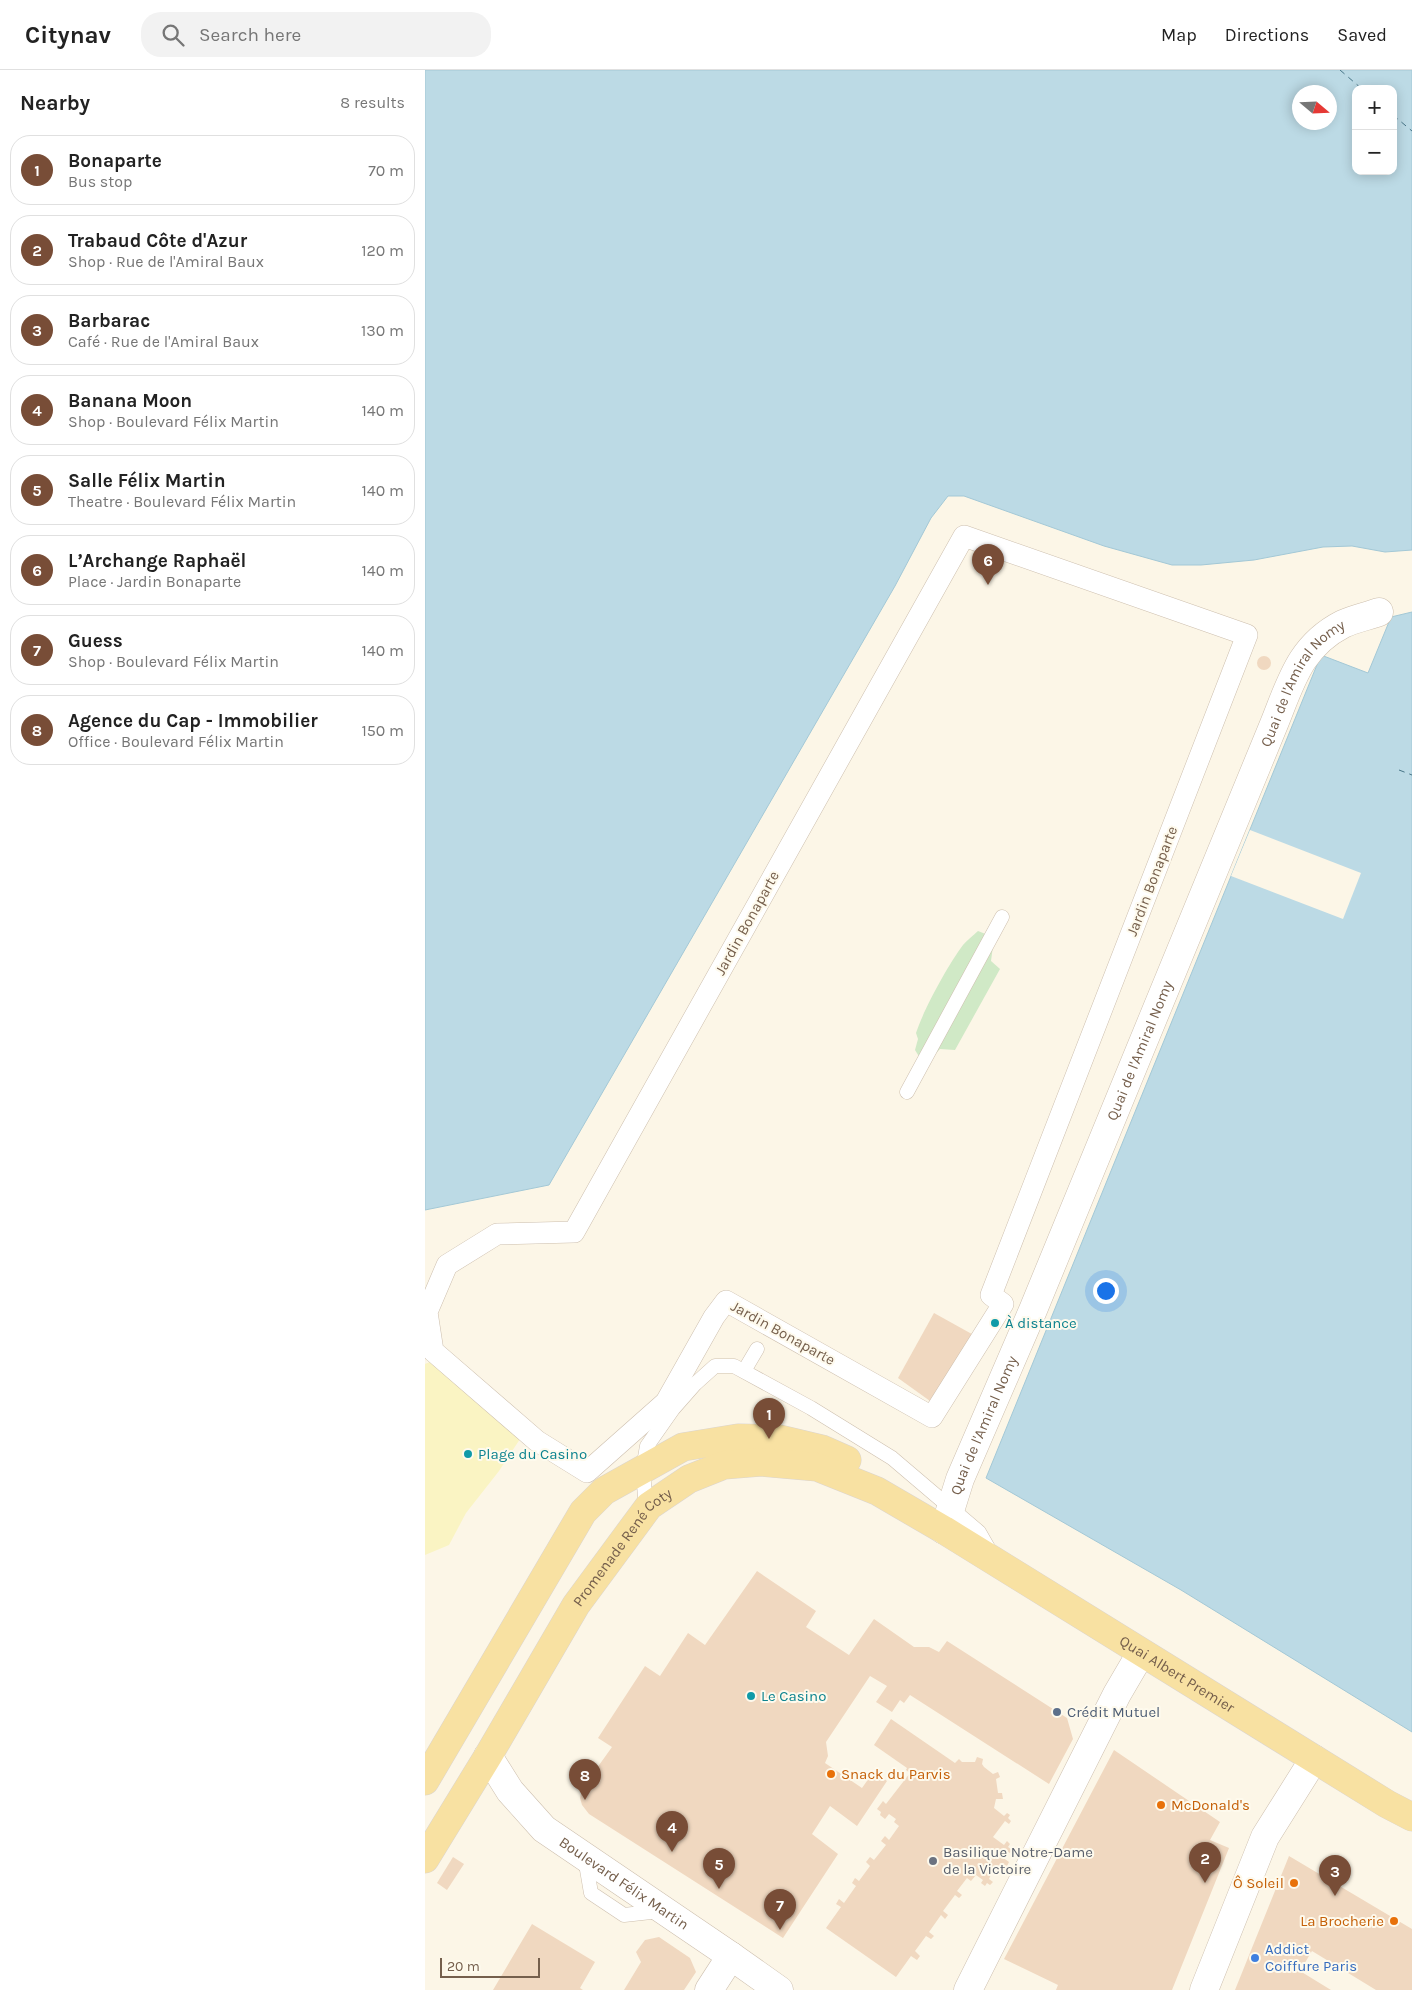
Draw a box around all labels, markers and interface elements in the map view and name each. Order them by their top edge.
search box [141,12,491,57]
text: Citynav [25,21,111,49]
icon: search [159,21,187,49]
text: Search here [199,24,301,46]
text: Map [1161,24,1197,46]
text: Directions [1225,24,1309,46]
text: Saved [1337,24,1387,46]
north arrow [1292,85,1337,130]
map controls [1352,85,1397,175]
button: + [1352,85,1397,130]
text: Nearby [20,91,90,115]
text: 8 results [340,93,405,112]
button: − [1352,130,1397,175]
text: Bonaparte [68,150,162,172]
text: 1 [34,161,40,180]
text: 70 m [368,161,404,180]
text: Bus stop [68,172,132,191]
text: Trabaud Côte d'Azur [68,230,247,252]
text: 2 [32,241,42,260]
text: 120 m [361,241,404,260]
text: Shop · Rue de l'Amiral Baux [68,252,264,271]
text: Barbarac [68,310,150,332]
text: 3 [32,321,42,340]
text: 130 m [361,321,404,340]
text: Café · Rue de l'Amiral Baux [68,332,259,351]
text: Banana Moon [68,390,192,412]
text: 4 [32,401,42,420]
text: 140 m [362,401,404,420]
text: Shop · Boulevard Félix Martin [68,412,279,431]
text: Salle Félix Martin [68,470,226,492]
text: 5 [32,481,42,500]
text: 140 m [362,481,404,500]
text: Theatre · Boulevard Félix Martin [68,492,296,511]
pin: 6 [972,544,1004,585]
text: L’Archange Raphaël [68,550,246,572]
text: 6 [32,561,42,580]
text: 140 m [362,561,404,580]
text: Place · Jardin Bonaparte [68,572,241,591]
street label: Quai de l'Amiral Nomy [1257,616,1348,750]
text: Guess [68,630,123,652]
text: 7 [33,641,41,660]
text: 140 m [362,641,404,660]
text: Shop · Boulevard Félix Martin [68,652,279,671]
text: Agence du Cap - Immobilier [68,710,318,732]
text: 8 [32,721,42,740]
text: 150 m [361,721,404,740]
text: Office · Boulevard Félix Martin [68,732,284,751]
street label: Jardin Bonaparte [1123,823,1181,939]
street label: Jardin Bonaparte [711,868,783,978]
street label: Quai de l'Amiral Nomy [1103,978,1176,1123]
your location [1093,1278,1119,1304]
street label: Jardin Bonaparte [728,1297,838,1369]
place label: À distance [1005,1314,1077,1332]
marker: À distance [989,1317,1001,1329]
street label: Quai de l'Amiral Nomy [947,1353,1021,1497]
pin: 1 [753,1398,785,1439]
place label: Plage du Casino [478,1445,587,1463]
marker: Plage du Casino [462,1448,474,1460]
street label: Promenade René Coty [569,1484,675,1610]
street label: Quai Albert Premier [1116,1632,1239,1717]
place label: Le Casino [761,1687,826,1705]
marker: Le Casino [745,1690,757,1702]
place label: Crédit Mutuel [1067,1703,1160,1721]
marker: Crédit Mutuel [1051,1706,1063,1718]
pin: 8 [569,1759,601,1800]
place label: Snack du Parvis [841,1765,951,1783]
marker: Snack du Parvis [825,1768,837,1780]
place label: McDonald's [1171,1796,1250,1814]
marker: McDonald's [1155,1799,1167,1811]
pin: 4 [656,1811,688,1852]
street label: Boulevard Félix Martin [556,1833,692,1934]
pin: 2 [1189,1842,1221,1883]
place label: Basilique Notre-Dame de la Victoire [943,1843,1093,1878]
pin: 5 [703,1848,735,1889]
marker: Basilique Notre-Dame de la Victoire [927,1855,939,1867]
pin: 3 [1319,1855,1351,1896]
place label: Ô Soleil [1233,1874,1284,1892]
marker: Ô Soleil [1288,1877,1300,1889]
pin: 7 [764,1889,796,1930]
place label: La Brocherie [1300,1912,1384,1930]
marker: La Brocherie [1388,1915,1400,1927]
place label: Addict Coiffure Paris [1265,1940,1357,1975]
marker: Addict Coiffure Paris [1249,1952,1261,1964]
scale bar [440,1955,540,1978]
text: 20 m [447,1958,480,1975]

